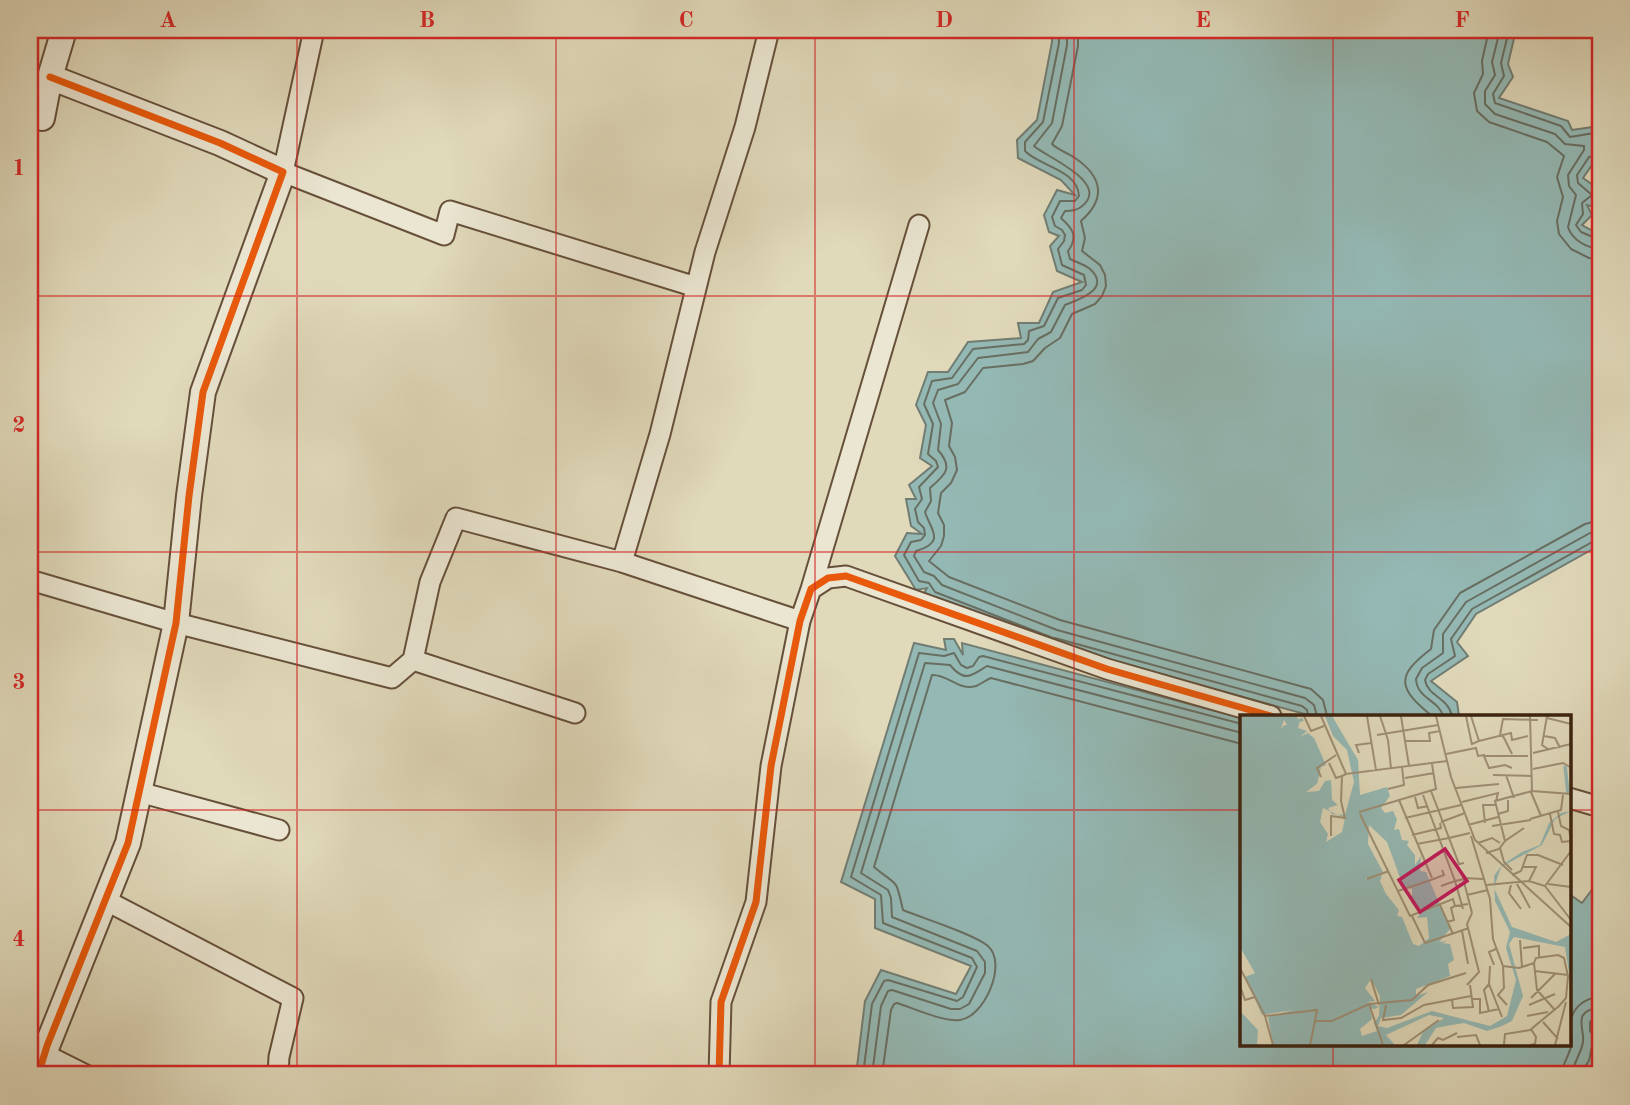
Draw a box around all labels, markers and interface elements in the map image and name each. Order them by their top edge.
text: A [159,9,177,32]
text: B [419,9,435,32]
text: C [678,9,694,32]
text: D [935,9,953,32]
text: E [1195,9,1211,32]
text: F [1454,9,1470,32]
text: 1 [12,157,26,180]
text: 2 [12,414,26,437]
text: 3 [12,671,26,694]
inset map [1240,715,1570,1046]
text: 4 [12,928,26,951]

